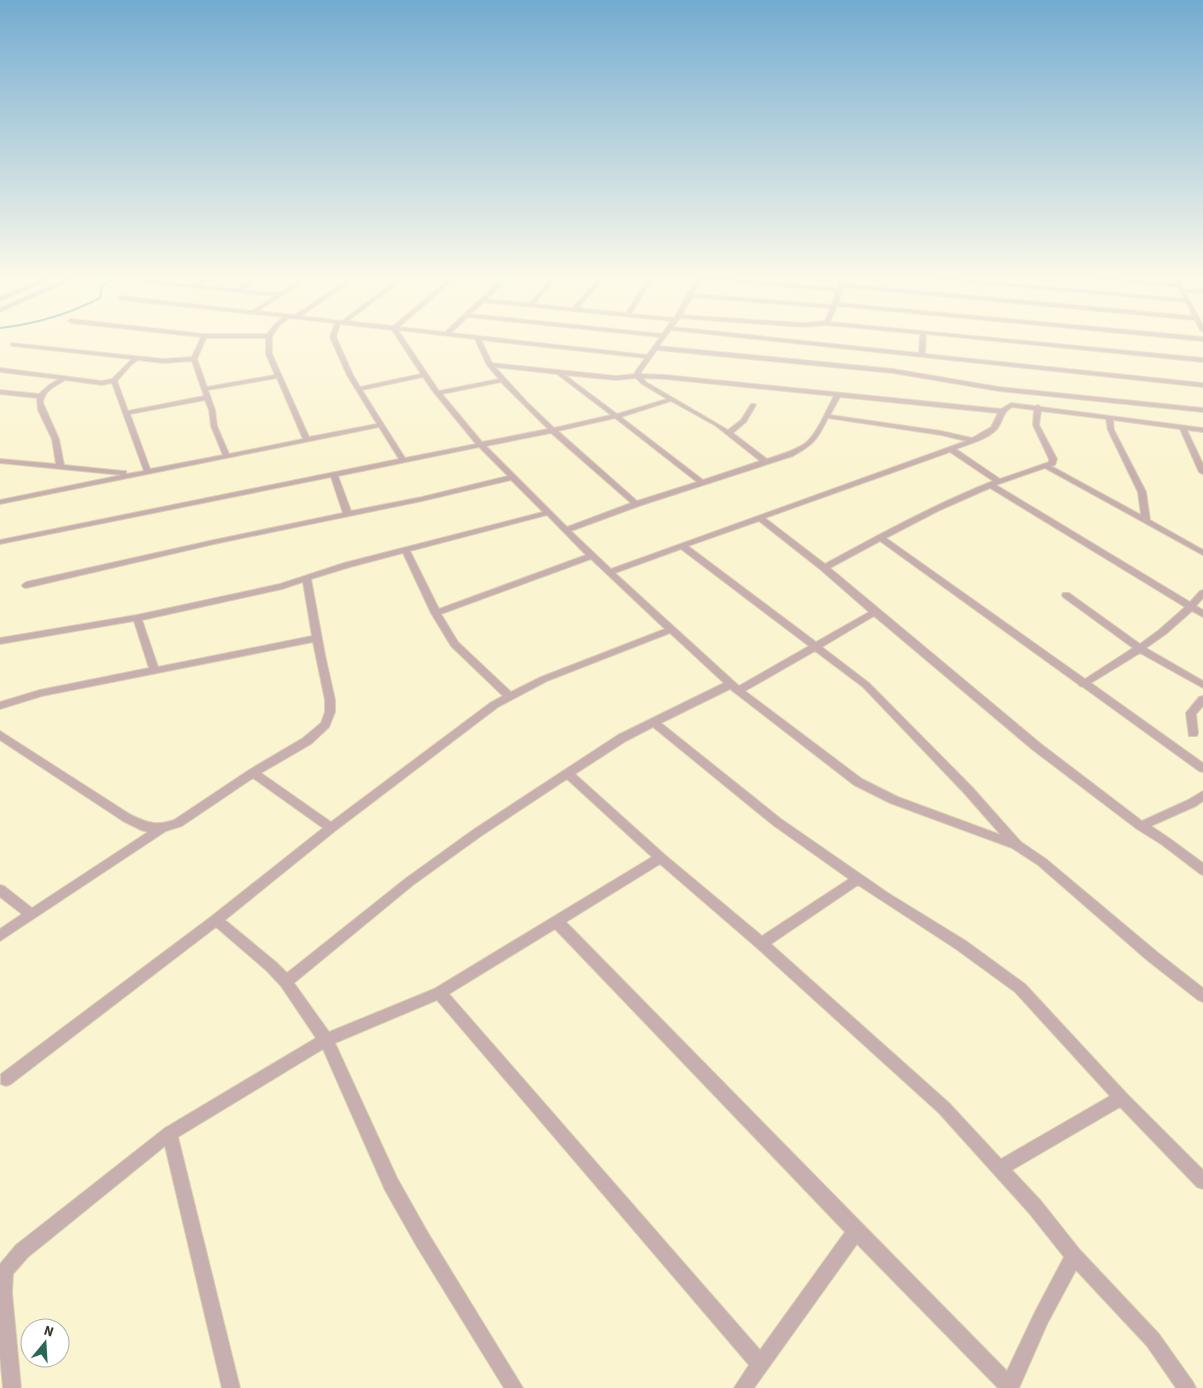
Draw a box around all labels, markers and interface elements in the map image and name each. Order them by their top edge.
north arrow [20,1318,70,1368]
text: N [41,1321,56,1343]

